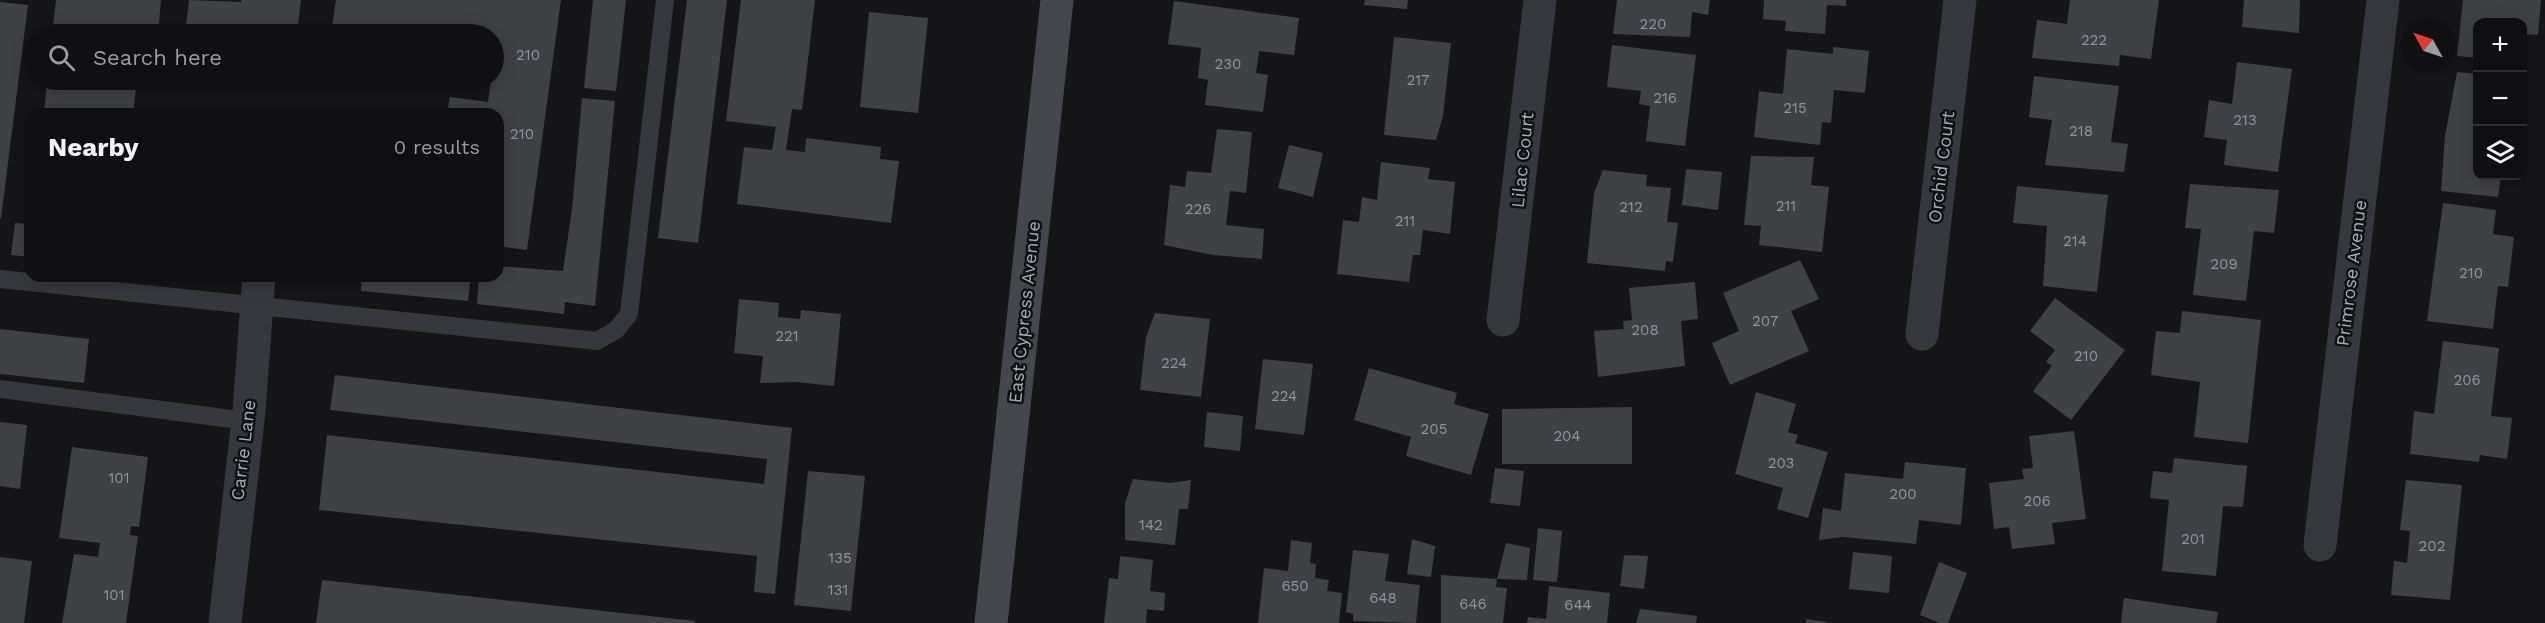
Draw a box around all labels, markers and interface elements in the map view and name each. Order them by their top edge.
house number: 220 [1640,15,1666,33]
north arrow [2401,18,2455,72]
map controls [2473,18,2527,180]
button: + [2473,18,2527,72]
search box [24,24,504,90]
house number: 222 [2081,31,2107,49]
icon: search [45,41,78,74]
text: Search here [93,45,222,70]
house number: 210 [516,46,540,64]
house number: 230 [1215,55,1241,73]
house number: 217 [1406,71,1430,89]
button: − [2473,72,2527,126]
house number: 216 [1653,89,1677,107]
house number: 215 [1783,99,1807,117]
street label: Orchid Court [1924,109,1958,224]
street label: Lilac Court [1507,111,1538,209]
house number: 213 [2233,111,2257,129]
house number: 218 [2069,122,2093,140]
house number: 210 [510,125,534,143]
button: layers [2473,126,2527,180]
text: Nearby [48,132,139,162]
text: 0 results [394,135,480,159]
house number: 211 [1776,197,1796,215]
house number: 212 [1619,198,1643,216]
street label: Primrose Avenue [2332,199,2370,347]
house number: 226 [1185,200,1211,218]
house number: 211 [1395,212,1415,230]
street label: East Cypress Avenue [1004,220,1044,404]
house number: 214 [2063,232,2087,250]
house number: 209 [2210,255,2238,273]
house number: 210 [2459,264,2483,282]
house number: 207 [1752,312,1778,330]
house number: 208 [1631,321,1659,339]
house number: 221 [775,327,799,345]
house number: 210 [2074,347,2098,365]
house number: 224 [1161,354,1187,372]
house number: 206 [2453,371,2481,389]
house number: 224 [1271,387,1297,405]
street label: Carrie Lane [226,399,260,501]
house number: 205 [1421,420,1447,438]
house number: 204 [1553,427,1581,445]
house number: 203 [1768,454,1794,472]
house number: 101 [108,469,130,487]
house number: 200 [1889,485,1917,503]
house number: 206 [2023,492,2051,510]
house number: 142 [1139,516,1163,534]
house number: 201 [2181,530,2205,548]
house number: 202 [2419,537,2445,555]
house number: 135 [828,549,852,567]
house number: 650 [1281,577,1309,595]
house number: 131 [828,581,848,599]
house number: 101 [103,586,125,604]
house number: 648 [1369,589,1397,607]
house number: 646 [1459,595,1487,613]
house number: 644 [1564,596,1592,614]

